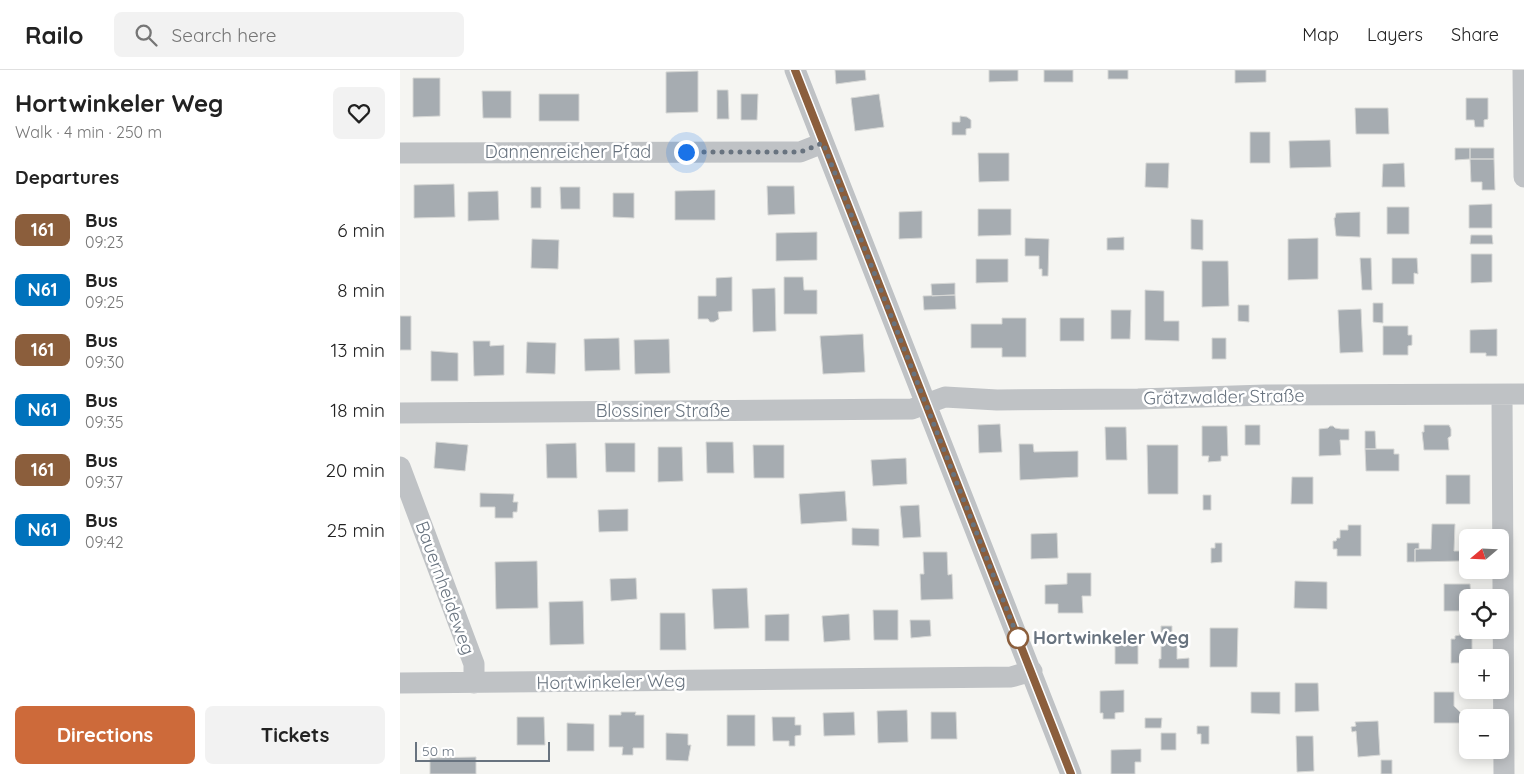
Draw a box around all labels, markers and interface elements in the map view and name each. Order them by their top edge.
search box [114,12,464,57]
text: Railo [25,20,84,50]
icon: search [132,21,160,49]
text: Search here [172,23,276,47]
text: Map [1302,23,1339,46]
text: Layers [1367,23,1423,46]
text: Share [1451,23,1499,46]
button: heart [333,87,385,139]
text: Hortwinkeler Weg [15,88,223,118]
text: Walk · 4 min · 250 m [15,122,162,142]
street label: Dannenreicher Pfad [485,140,651,163]
your location [674,140,699,165]
text: Departures [15,165,119,189]
text: Bus [85,208,118,232]
text: 161 [31,218,54,241]
text: 6 min [337,218,385,242]
text: 09:23 [85,232,124,252]
text: Bus [85,268,118,292]
text: N61 [28,278,57,301]
text: 8 min [337,278,385,302]
text: 09:25 [85,292,124,312]
text: Bus [85,328,118,352]
text: 161 [31,338,54,361]
text: 13 min [330,338,385,362]
text: 09:30 [85,352,124,372]
street label: Grätzwalder Straße [1143,384,1305,409]
text: Bus [85,388,118,412]
text: N61 [28,398,57,421]
text: 18 min [330,398,385,422]
street label: Blossiner Straße [596,399,730,422]
text: 09:35 [85,412,124,432]
text: Bus [85,448,118,472]
text: 161 [31,458,54,481]
text: 20 min [326,458,385,482]
text: 09:37 [85,472,123,492]
text: Bus [85,508,118,532]
text: N61 [28,518,57,541]
text: 25 min [327,518,385,542]
street label: Bauernheideweg [411,518,480,658]
north arrow [1459,529,1509,579]
map controls [1459,529,1509,759]
text: 09:42 [85,532,124,552]
button: locate [1459,589,1509,639]
place label: Hortwinkeler Weg [1033,626,1189,649]
marker: Hortwinkeler Weg [1007,627,1029,649]
button: + [1459,649,1509,699]
street label: Hortwinkeler Weg [536,669,686,694]
button: Directions [15,706,195,764]
button: Tickets [205,706,385,764]
button: − [1459,709,1509,759]
scale bar [415,739,550,762]
text: 50 m [422,742,455,760]

